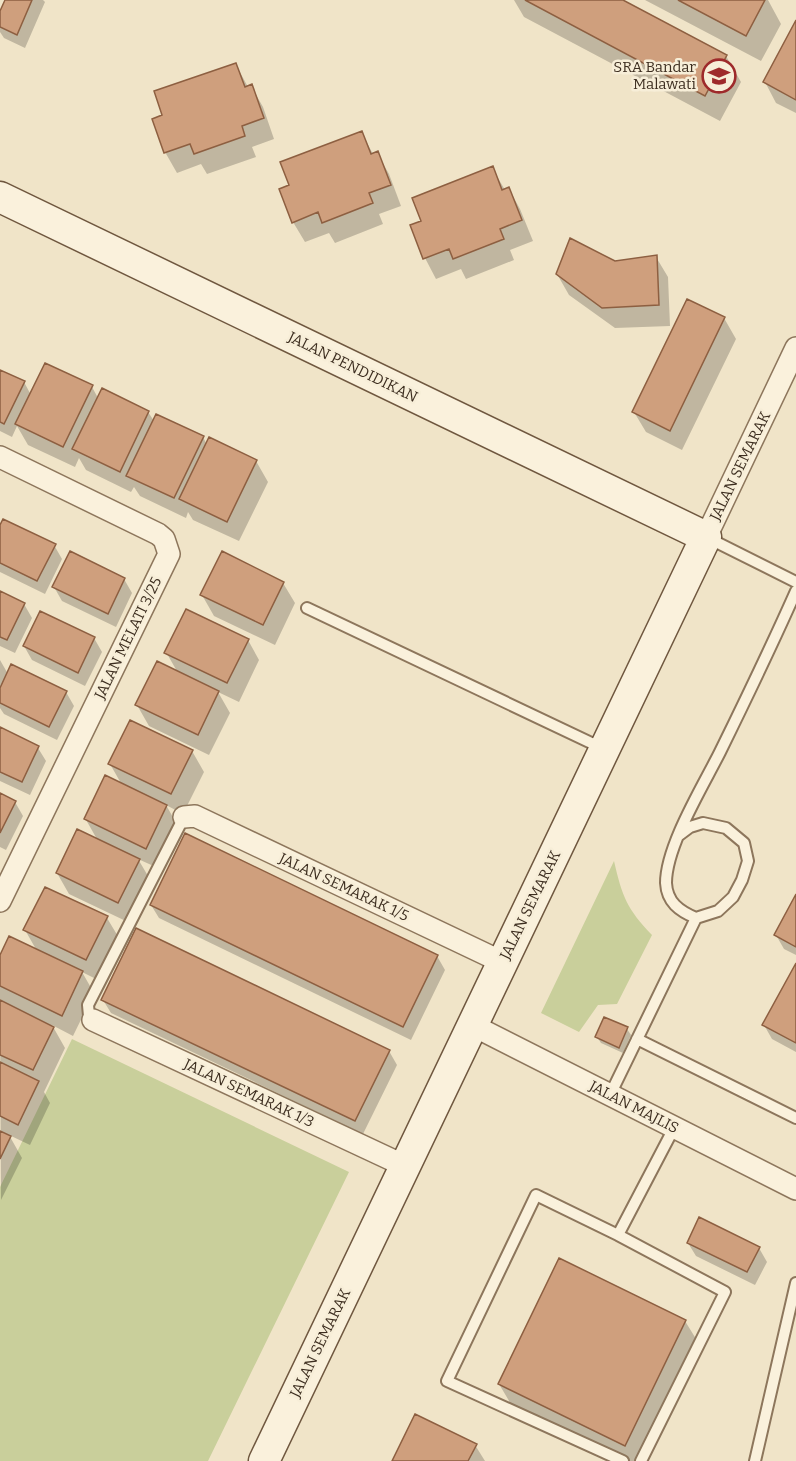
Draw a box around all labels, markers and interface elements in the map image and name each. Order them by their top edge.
place label: SRA Bandar Malawati [613,58,697,93]
school or university icon: SRA Bandar Malawati [701,58,737,94]
street label: JALAN PENDIDIKAN [284,327,421,406]
street label: JALAN SEMARAK [705,408,774,524]
street label: JALAN MELATI 3/25 [90,574,165,703]
street label: JALAN SEMARAK [495,847,564,963]
street label: JALAN SEMARAK 1/5 [275,849,412,925]
street label: JALAN SEMARAK 1/3 [180,1055,317,1131]
street label: JALAN MAJLIS [585,1076,682,1137]
street label: JALAN SEMARAK [285,1285,354,1401]

